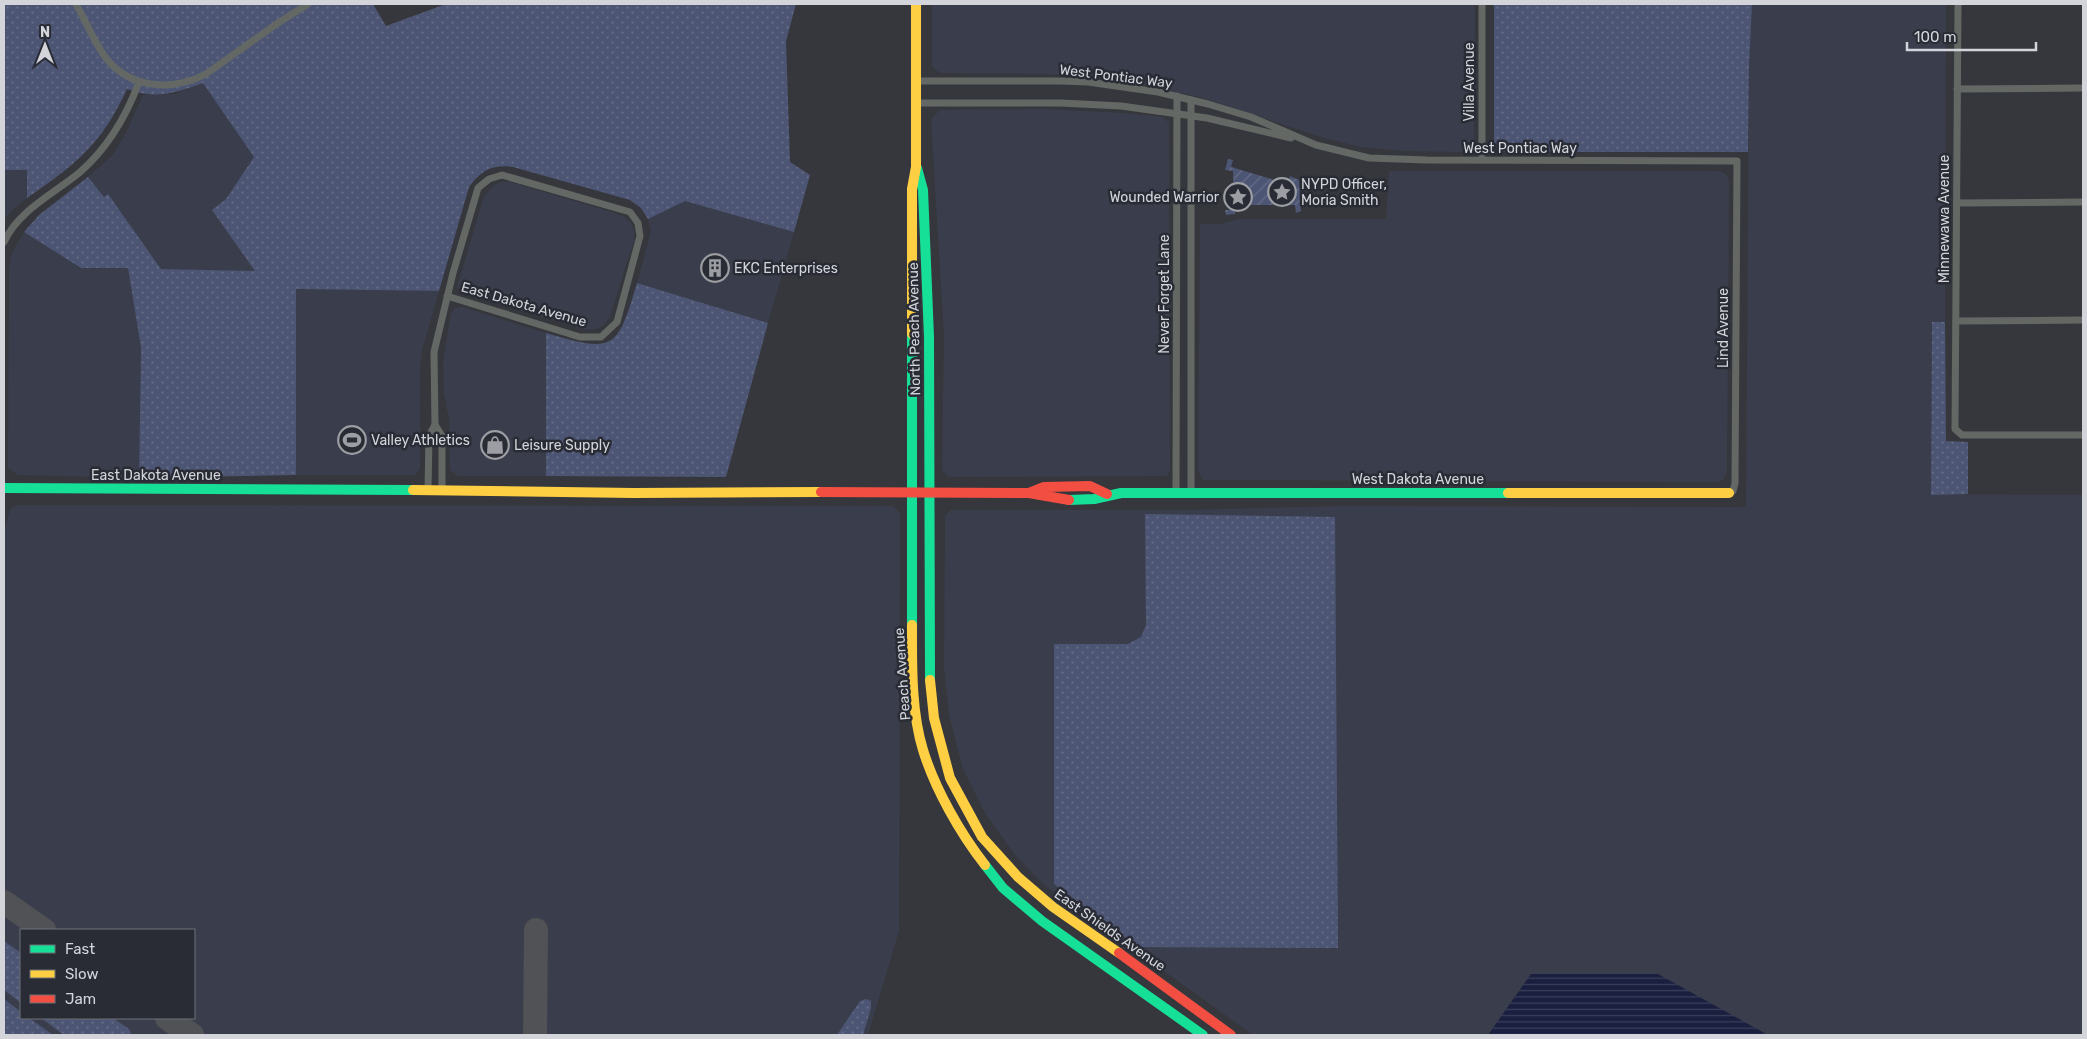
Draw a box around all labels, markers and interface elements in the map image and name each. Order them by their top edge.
north arrow [20,20,70,70]
scale bar [1907,20,2036,52]
text: N [40,24,50,41]
text: 100 m [1914,28,1956,46]
street label: Villa Avenue [1461,42,1478,122]
street label: West Pontiac Way [1058,61,1174,92]
street label: West Pontiac Way [1463,140,1577,157]
street label: Minnewawa Avenue [1936,155,1953,283]
place label: NYPD Officer, Moria Smith [1301,176,1387,209]
place icon: NYPD Officer, Moria Smith [1267,177,1297,207]
place icon: Wounded Warrior [1223,182,1253,212]
place label: Wounded Warrior [1109,189,1220,206]
street label: Never Forget Lane [1156,234,1173,354]
building icon: EKC Enterprises [700,253,730,283]
place label: EKC Enterprises [734,260,838,277]
street label: North Peach Avenue [905,262,924,396]
street label: East Dakota Avenue [459,278,589,331]
street label: Lind Avenue [1715,288,1732,368]
sports icon: Valley Athletics [337,425,367,455]
shop icon: Leisure Supply [480,430,510,460]
place label: Valley Athletics [371,432,470,449]
place label: Leisure Supply [514,437,610,454]
street label: East Dakota Avenue [91,467,221,484]
street label: West Dakota Avenue [1352,471,1484,488]
street label: Peach Avenue [891,627,914,721]
street label: East Shields Avenue [1051,886,1169,975]
legend [20,929,195,1019]
text: Fast [65,940,95,958]
text: Slow [65,965,98,983]
text: Jam [65,990,96,1008]

